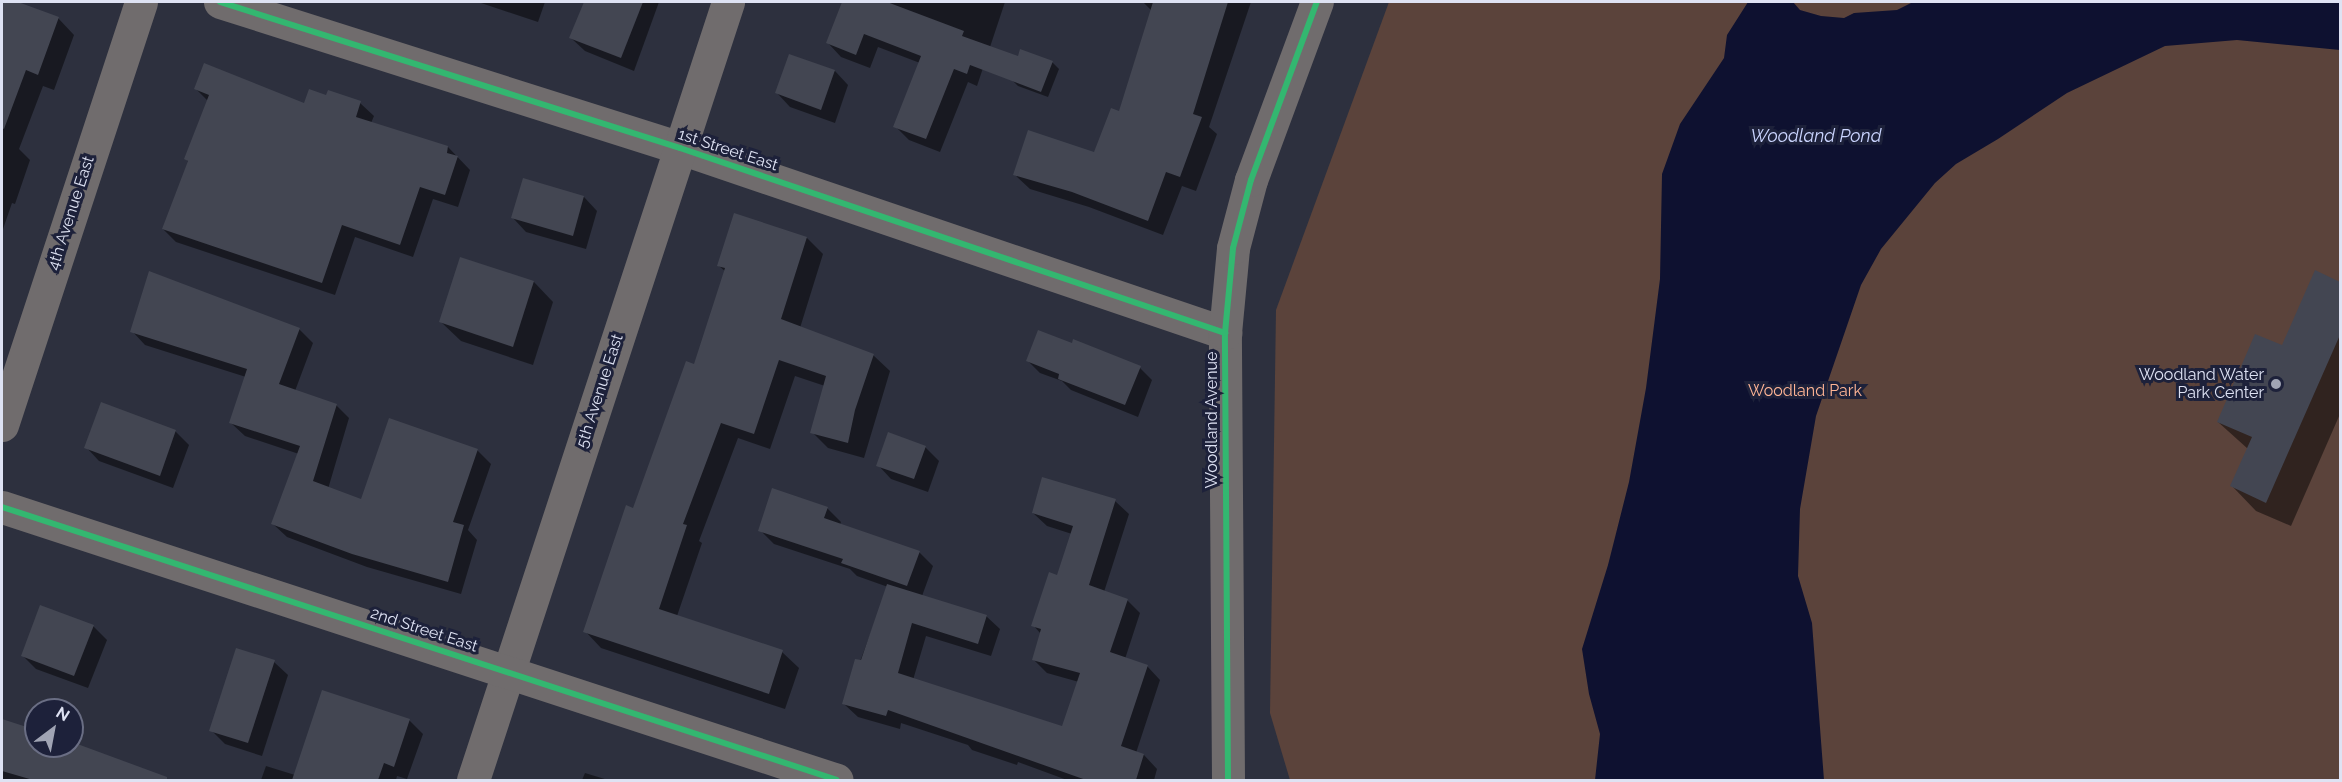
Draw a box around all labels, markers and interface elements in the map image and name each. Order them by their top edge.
street label: 1st Street East [676,125,780,175]
water label: Woodland Pond [1751,125,1881,147]
street label: 4th Avenue East [43,153,99,273]
street label: 5th Avenue East [572,331,628,451]
street label: Woodland Avenue [1202,351,1222,489]
place label: Woodland Water Park Center [2138,365,2264,403]
marker: Woodland Water Park Center [2269,377,2283,391]
park label: Woodland Park [1748,381,1862,401]
street label: 2nd Street East [368,604,480,656]
north arrow [24,698,84,758]
text: N [53,703,73,725]

